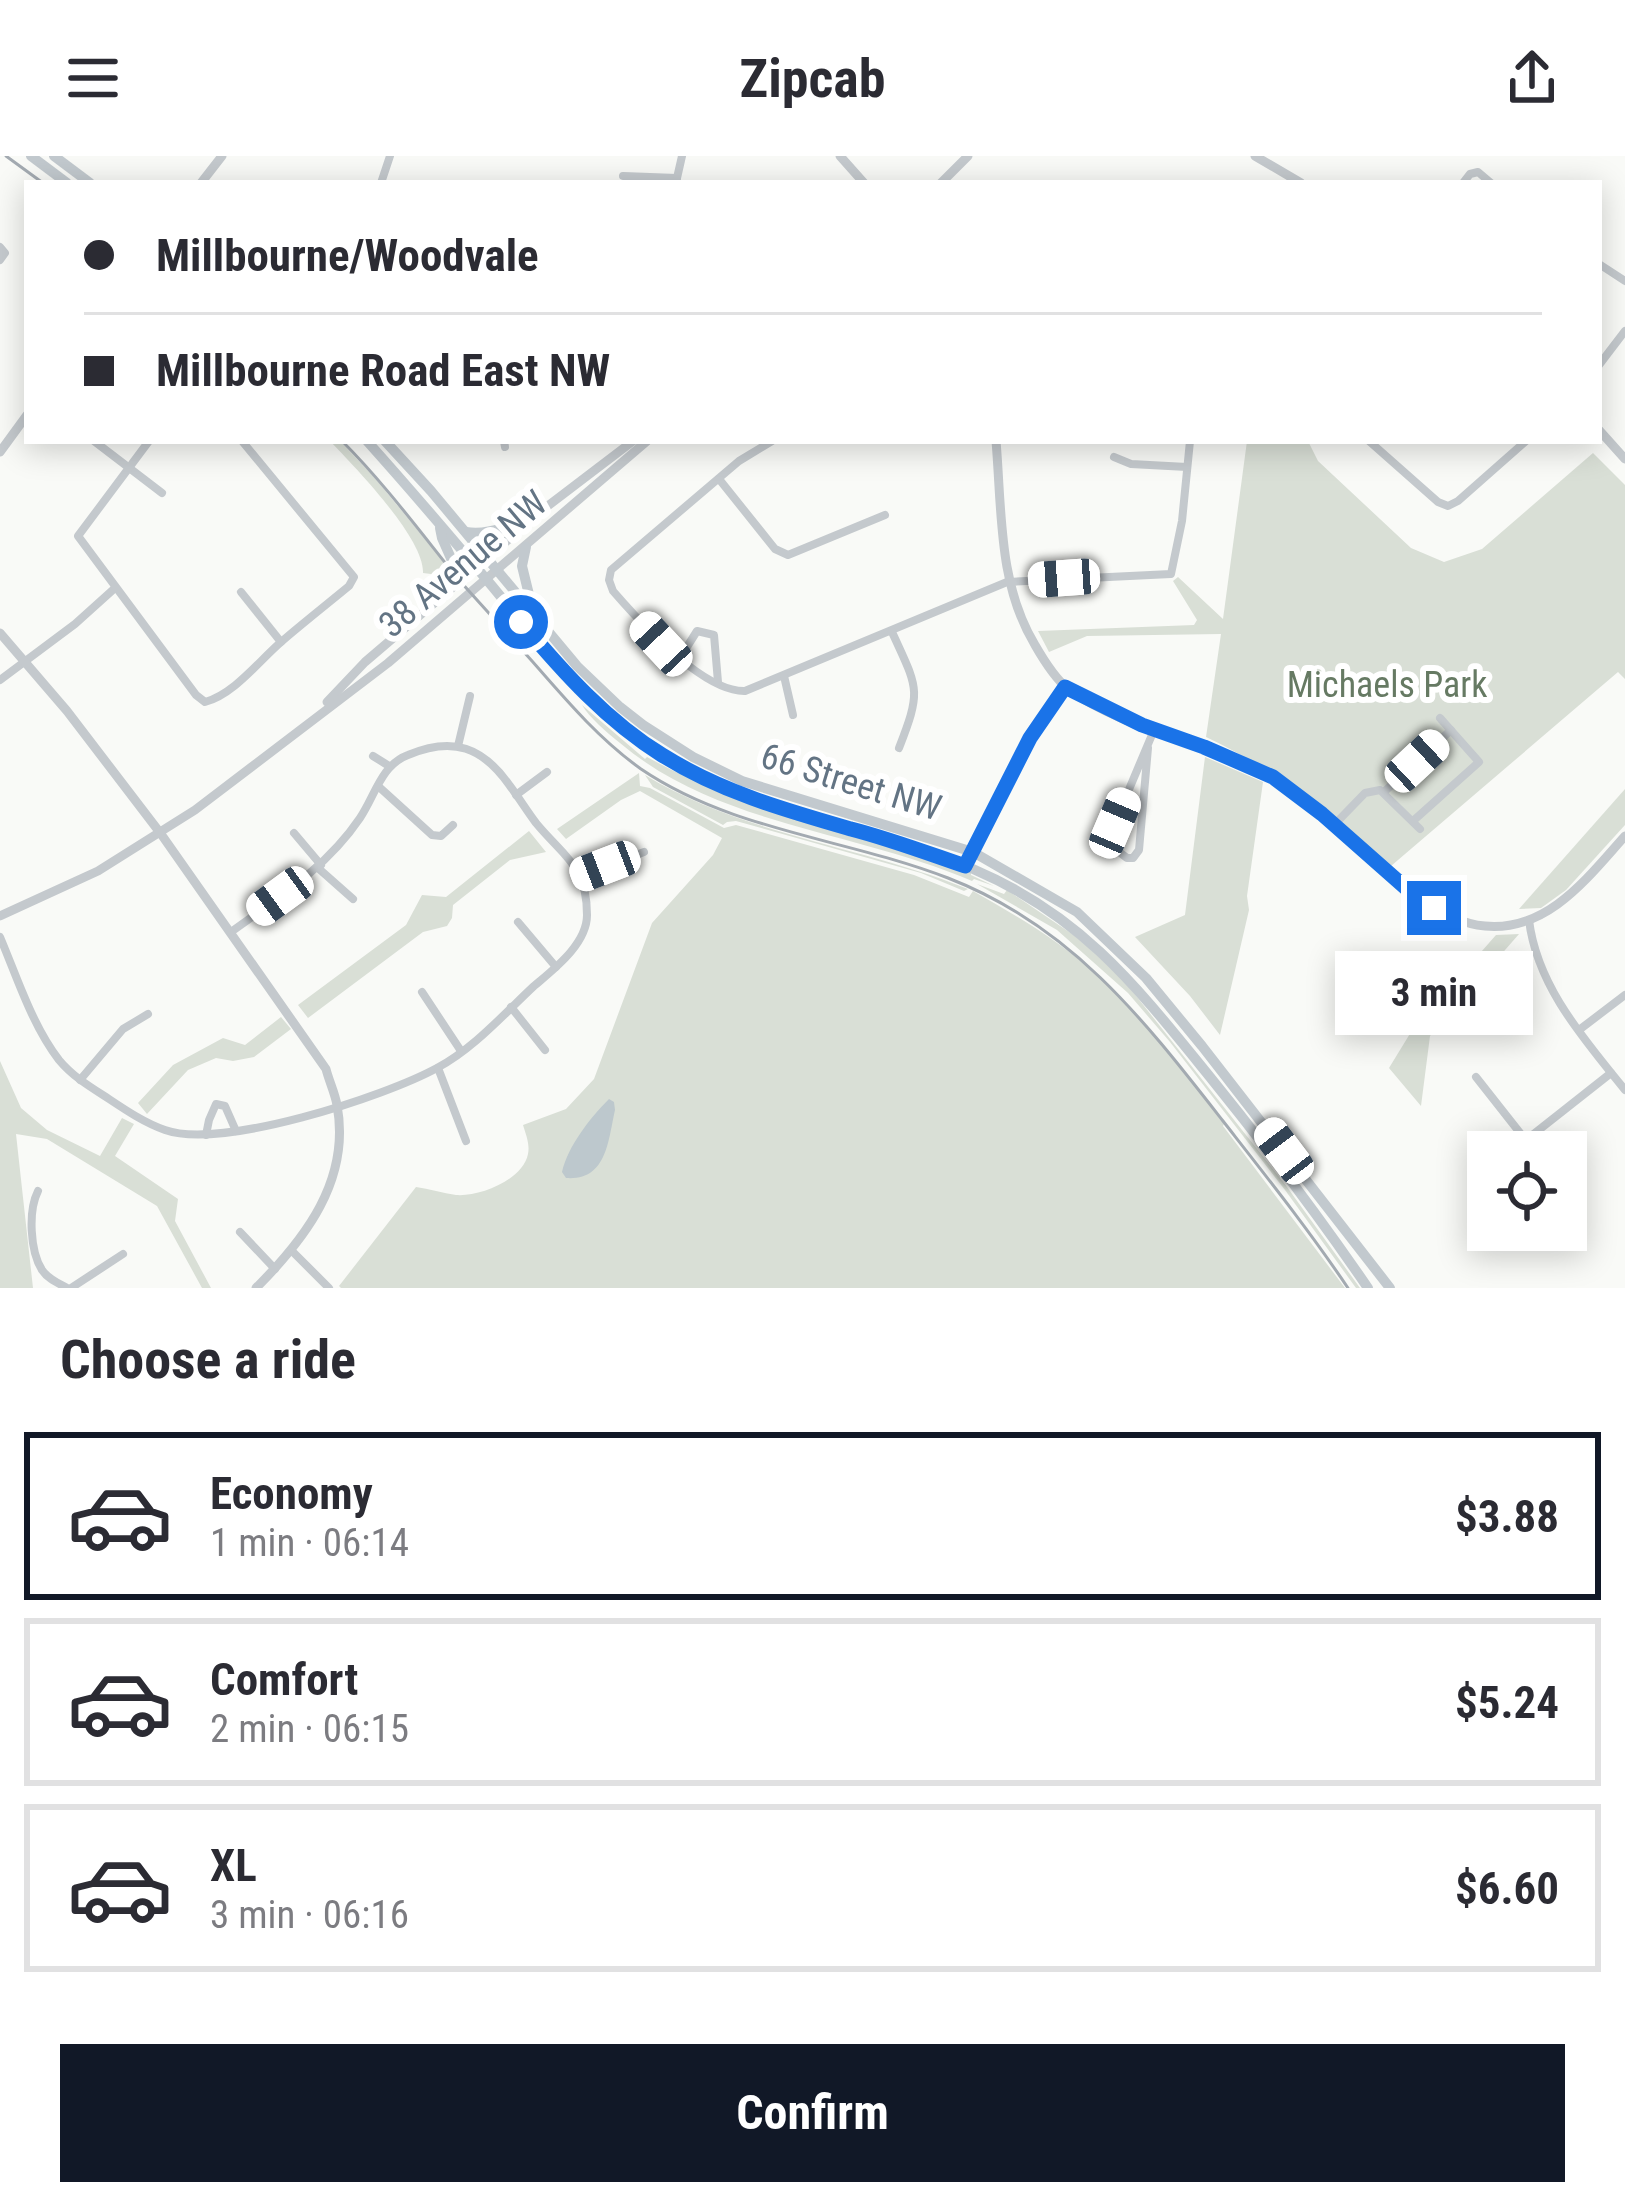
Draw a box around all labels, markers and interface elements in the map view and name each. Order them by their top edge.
icon: menu [60,45,126,111]
icon: share [1499,45,1565,111]
text: Zipcab [740,47,886,110]
text: Millbourne/Woodvale [156,229,539,282]
text: Millbourne Road East NW [156,344,610,397]
street label: 38 Avenue NW [371,482,555,646]
car [1027,558,1101,598]
route start [494,595,548,649]
car [623,605,699,683]
park label: Michaels Park [1287,664,1487,706]
car [1378,723,1456,799]
street label: 66 Street NW [756,735,946,829]
car [1084,783,1146,863]
car [565,836,645,896]
car [240,860,320,932]
route end [1407,881,1461,935]
callout: 3 min [1335,950,1533,1034]
text: 3 min [1391,970,1477,1016]
car [1248,1111,1320,1191]
map controls [1467,1131,1587,1251]
button: locate [1467,1131,1587,1251]
text: Choose a ride [60,1328,356,1391]
icon: car [66,1462,174,1570]
text: Economy [210,1467,373,1520]
text: $3.88 [1455,1490,1559,1543]
text: 1 min · 06:14 [210,1520,409,1566]
icon: car [66,1648,174,1756]
text: Comfort [210,1653,358,1706]
text: $5.24 [1455,1676,1559,1729]
text: 2 min · 06:15 [210,1706,409,1752]
icon: car [66,1834,174,1942]
text: XL [210,1839,257,1892]
text: $6.60 [1455,1862,1559,1915]
text: 3 min · 06:16 [210,1892,409,1938]
button: Confirm [60,2044,1565,2182]

